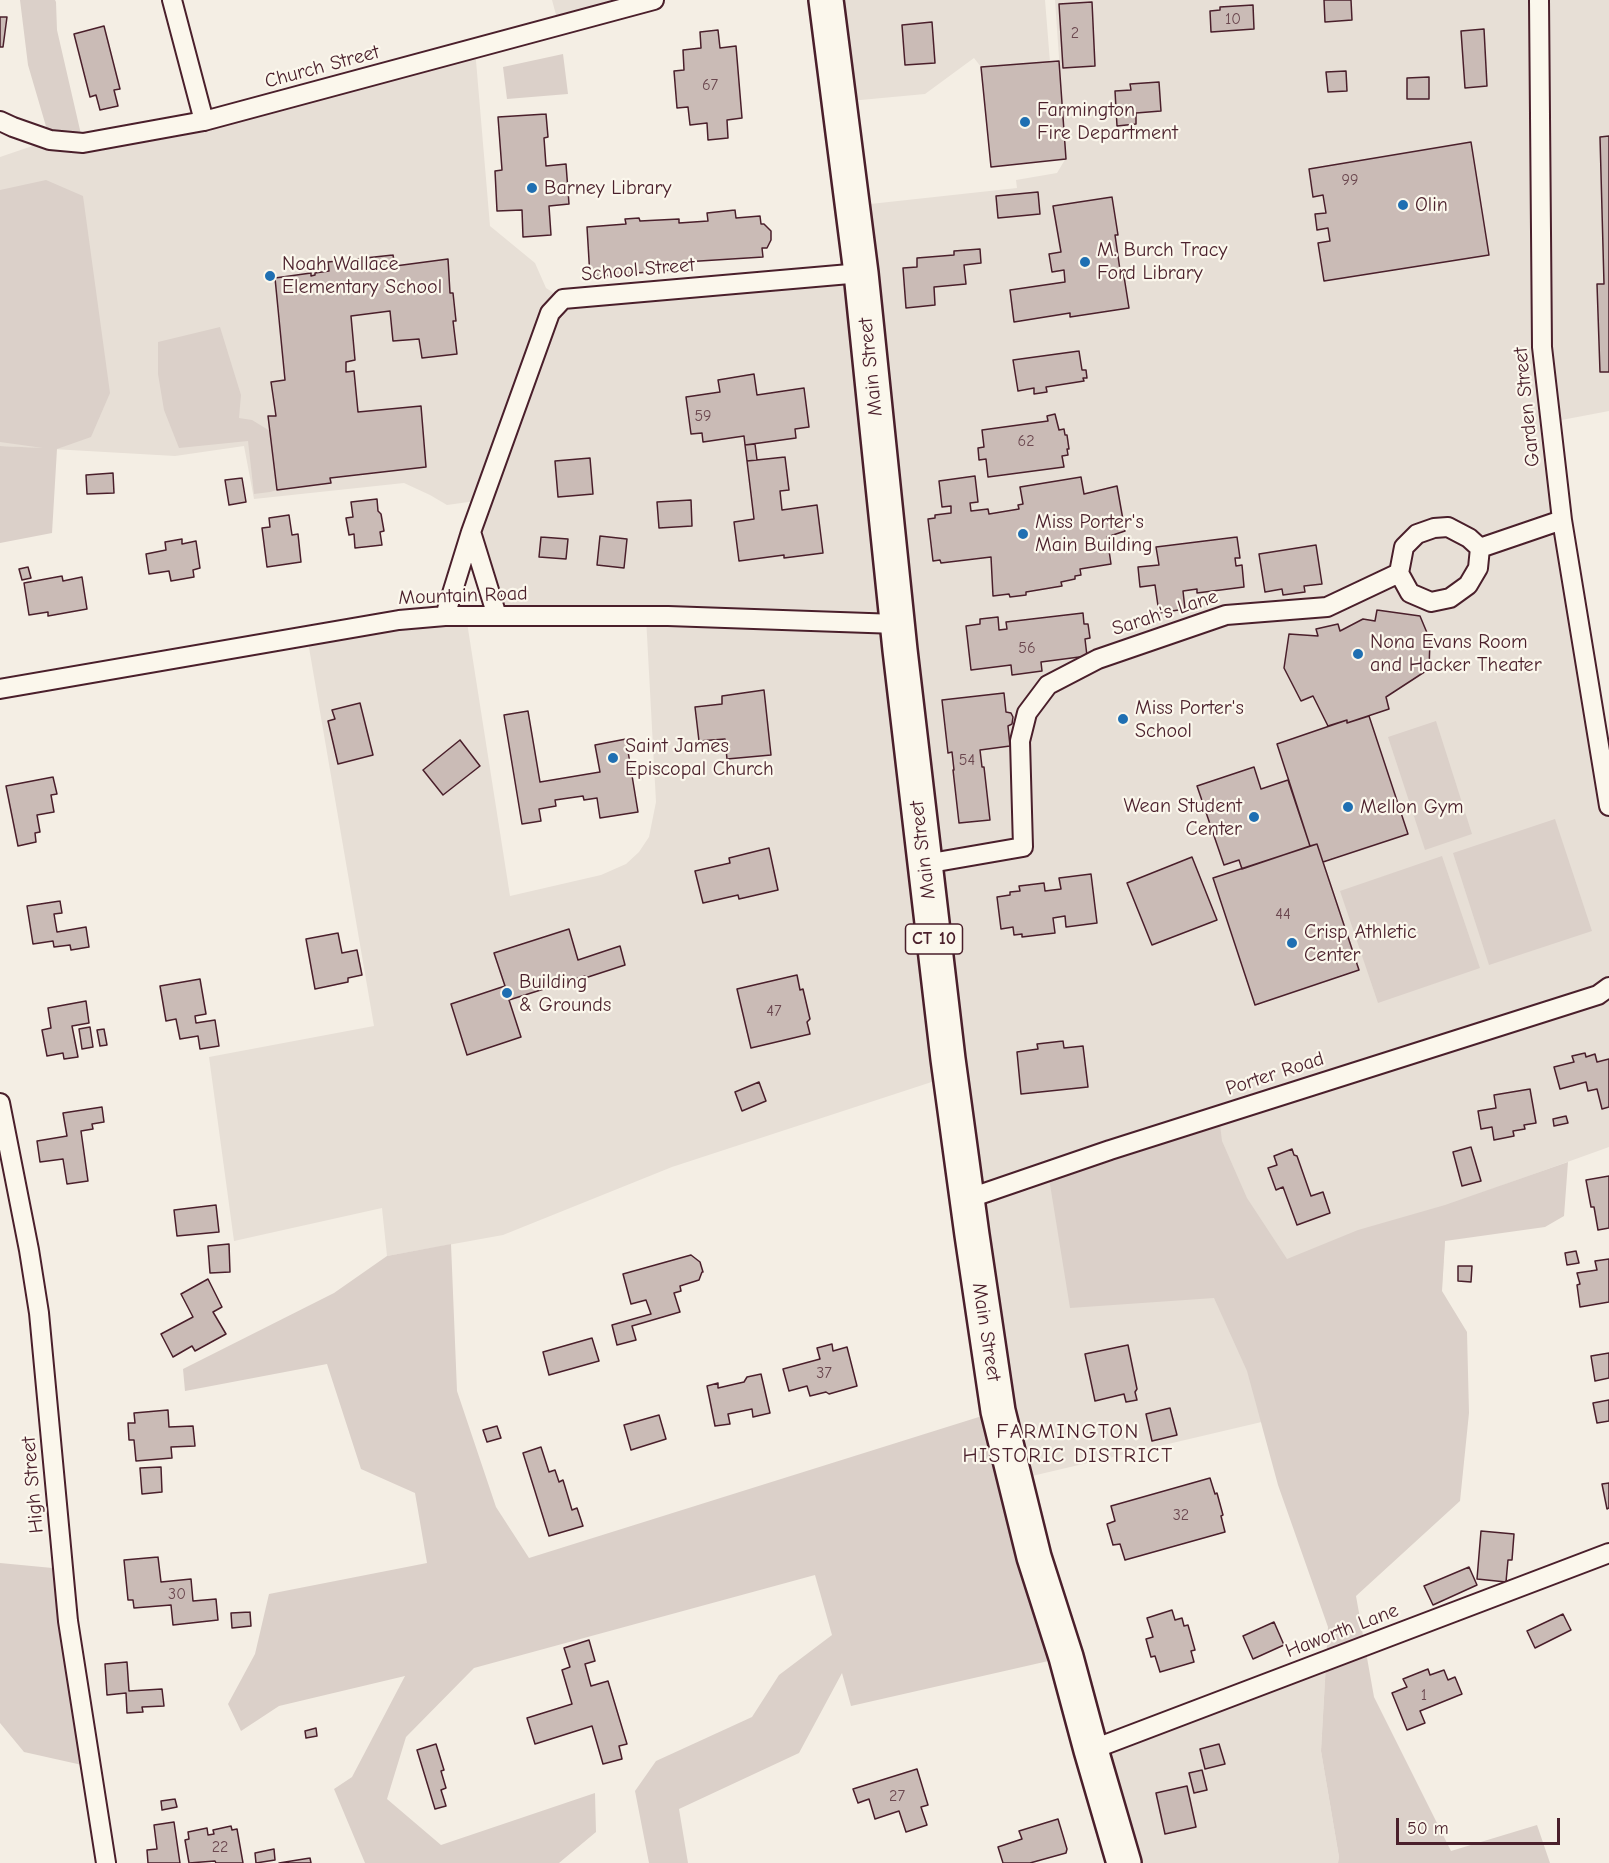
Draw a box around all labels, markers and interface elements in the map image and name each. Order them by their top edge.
house number: 10 [1225,9,1241,29]
house number: 2 [1071,23,1079,43]
street label: Church Street [262,40,382,94]
house number: 67 [702,75,718,95]
place label: Farmington Fire Department [1037,98,1178,145]
marker: Farmington Fire Department [1018,115,1032,129]
house number: 99 [1342,170,1358,190]
place label: Barney Library [544,176,671,200]
marker: Barney Library [525,181,539,195]
place label: Olin [1415,193,1448,217]
marker: Olin [1396,198,1410,212]
place label: M. Burch Tracy Ford Library [1097,238,1227,285]
place label: Noah Wallace Elementary School [282,252,442,299]
street label: School Street [580,253,696,287]
marker: M. Burch Tracy Ford Library [1078,255,1092,269]
marker: Noah Wallace Elementary School [263,269,277,283]
street label: Main Street [854,316,888,418]
street label: Garden Street [1509,346,1545,468]
house number: 59 [694,406,712,426]
house number: 62 [1017,431,1035,451]
place label: Miss Porter's Main Building [1035,510,1153,557]
marker: Miss Porter's Main Building [1016,527,1030,541]
street label: Mountain Road [398,582,528,610]
street label: Sarah's Lane [1109,585,1221,641]
place label: Nona Evans Room and Hacker Theater [1370,630,1542,677]
house number: 56 [1018,638,1036,658]
marker: Nona Evans Room and Hacker Theater [1351,647,1365,661]
place label: Miss Porter's School [1135,696,1244,743]
marker: Miss Porter's School [1116,712,1130,726]
place label: Saint James Episcopal Church [625,734,774,781]
house number: 54 [959,750,975,770]
marker: Saint James Episcopal Church [606,751,620,765]
place label: Wean Student Center [1124,794,1242,841]
place label: Mellon Gym [1360,795,1464,819]
street label: Main Street [905,799,941,901]
marker: Mellon Gym [1341,800,1355,814]
marker: Wean Student Center [1247,810,1261,824]
house number: 44 [1275,904,1291,924]
place label: Crisp Athletic Center [1304,920,1417,967]
road number: CT 10 [906,924,962,954]
marker: Crisp Athletic Center [1285,936,1299,950]
place label: Building & Grounds [519,970,611,1017]
marker: Building & Grounds [500,986,514,1000]
house number: 47 [766,1001,782,1021]
street label: Porter Road [1223,1047,1327,1101]
street label: Main Street [966,1281,1006,1383]
house number: 37 [816,1363,832,1383]
district label: FARMINGTON HISTORIC DISTRICT [962,1419,1174,1469]
street label: High Street [17,1436,49,1534]
house number: 32 [1173,1505,1189,1525]
house number: 30 [168,1584,186,1604]
street label: Haworth Lane [1282,1598,1402,1664]
house number: 1 [1421,1685,1427,1705]
house number: 27 [889,1786,905,1806]
scale bar [1399,1806,1562,1844]
text: 50 m [1407,1818,1449,1839]
house number: 22 [212,1837,228,1857]

